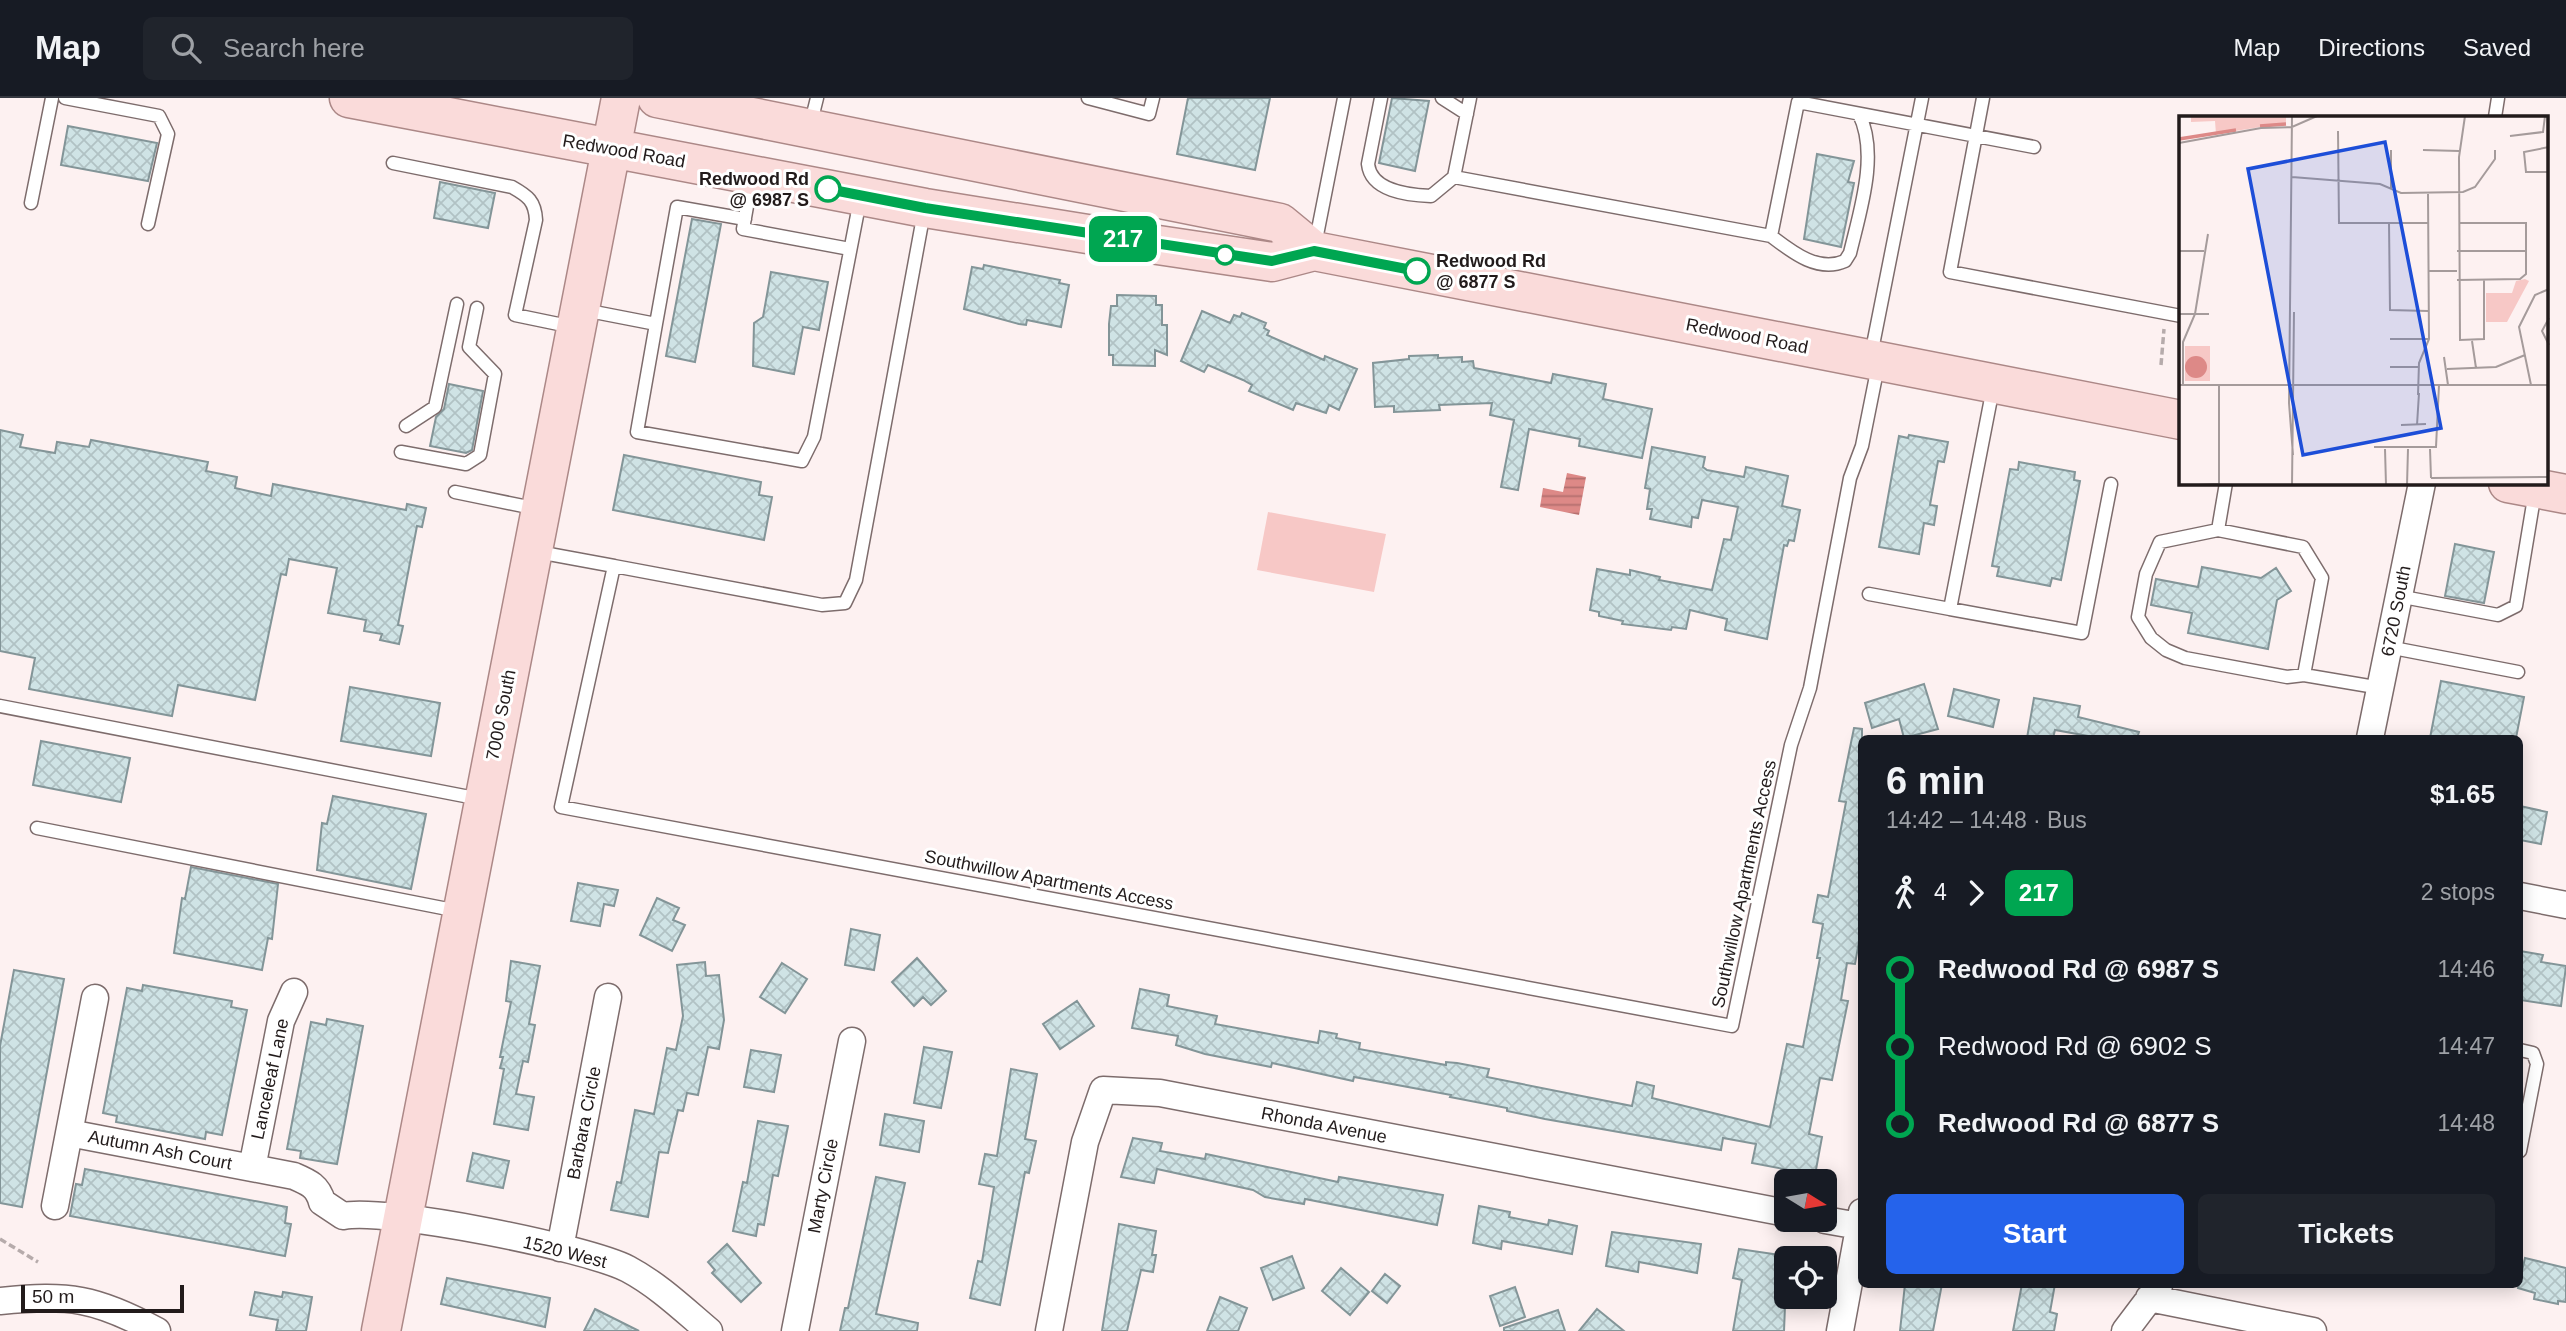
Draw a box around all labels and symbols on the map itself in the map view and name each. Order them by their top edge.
inset map [2179,116,2548,485]
street label: Redwood Road [561,130,687,172]
place label: Redwood Rd @ 6987 S [699,169,809,210]
marker: Redwood Rd @ 6987 S [815,176,841,202]
line badge: 217 [1083,216,1163,262]
unlabelled marker [1215,245,1235,265]
place label: Redwood Rd @ 6877 S [1436,251,1546,292]
marker: Redwood Rd @ 6877 S [1404,258,1430,284]
street label: Redwood Road [1684,314,1810,358]
street label: 6720 South [2377,564,2415,658]
street label: 7000 South [482,668,520,762]
street label: Southwillow Apartments Access [1708,758,1780,1010]
street label: Southwillow Apartments Access [923,846,1175,914]
street label: Lanceleaf Lane [247,1017,293,1141]
street label: Barbara Circle [563,1065,605,1181]
street label: Rhonda Avenue [1259,1103,1389,1147]
street label: Autumn Ash Court [86,1126,234,1174]
street label: Marty Circle [804,1137,842,1235]
north arrow [1774,1169,1838,1232]
street label: 1520 West [521,1232,609,1272]
scale bar [21,1282,184,1314]

